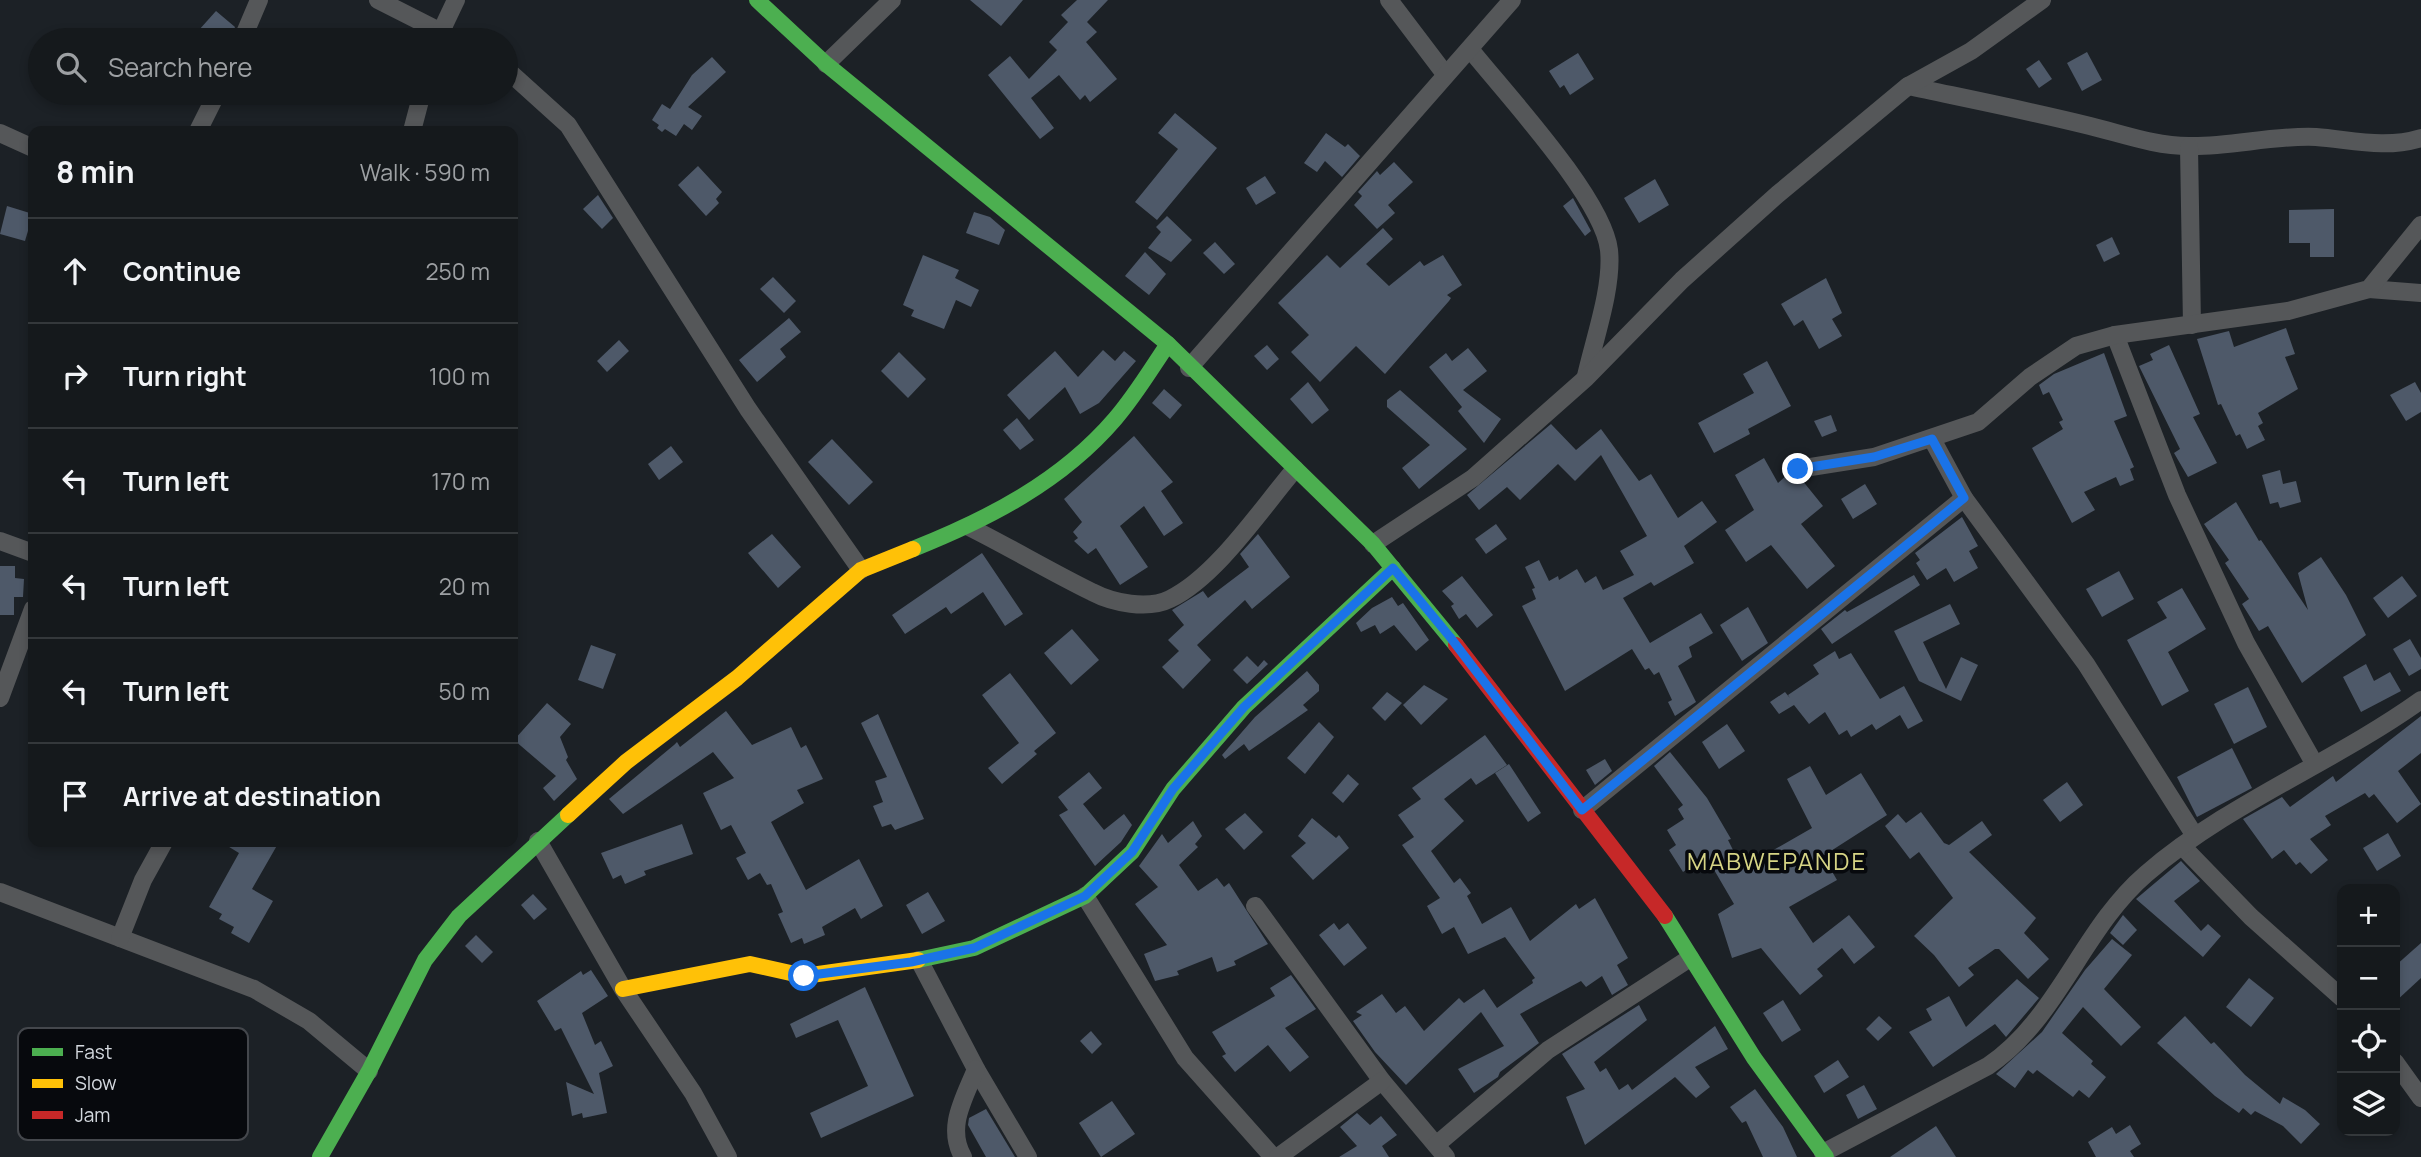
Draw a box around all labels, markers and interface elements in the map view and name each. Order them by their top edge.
search box [28,28,518,105]
icon: search [52,48,90,86]
text: Search here [108,49,253,85]
text: 8 min [56,151,135,192]
text: Walk · 590 m [360,156,490,188]
icon: ahead [56,252,94,290]
text: Continue [123,253,241,289]
text: 250 m [425,255,490,287]
icon: right [56,357,94,395]
text: Turn right [123,358,247,394]
text: 100 m [429,360,490,392]
route end [1782,453,1813,484]
icon: left [56,462,94,500]
text: Turn left [123,463,230,499]
text: 170 m [431,465,490,497]
icon: left [56,567,94,605]
text: Turn left [123,568,230,604]
text: 20 m [439,570,490,602]
icon: left [56,672,94,710]
text: Turn left [123,673,230,709]
text: 50 m [439,675,490,707]
icon: arrive [56,777,94,815]
text: Arrive at destination [123,778,381,814]
district label: MABWEPANDE [1687,844,1867,877]
map controls [2337,884,2400,1136]
button: + [2337,884,2400,947]
button: − [2337,947,2400,1010]
route start [788,960,819,991]
button: locate [2337,1010,2400,1073]
legend [18,1028,248,1140]
text: Fast [75,1039,112,1065]
text: Slow [75,1070,117,1096]
button: layers [2337,1073,2400,1136]
text: Jam [75,1102,110,1128]

